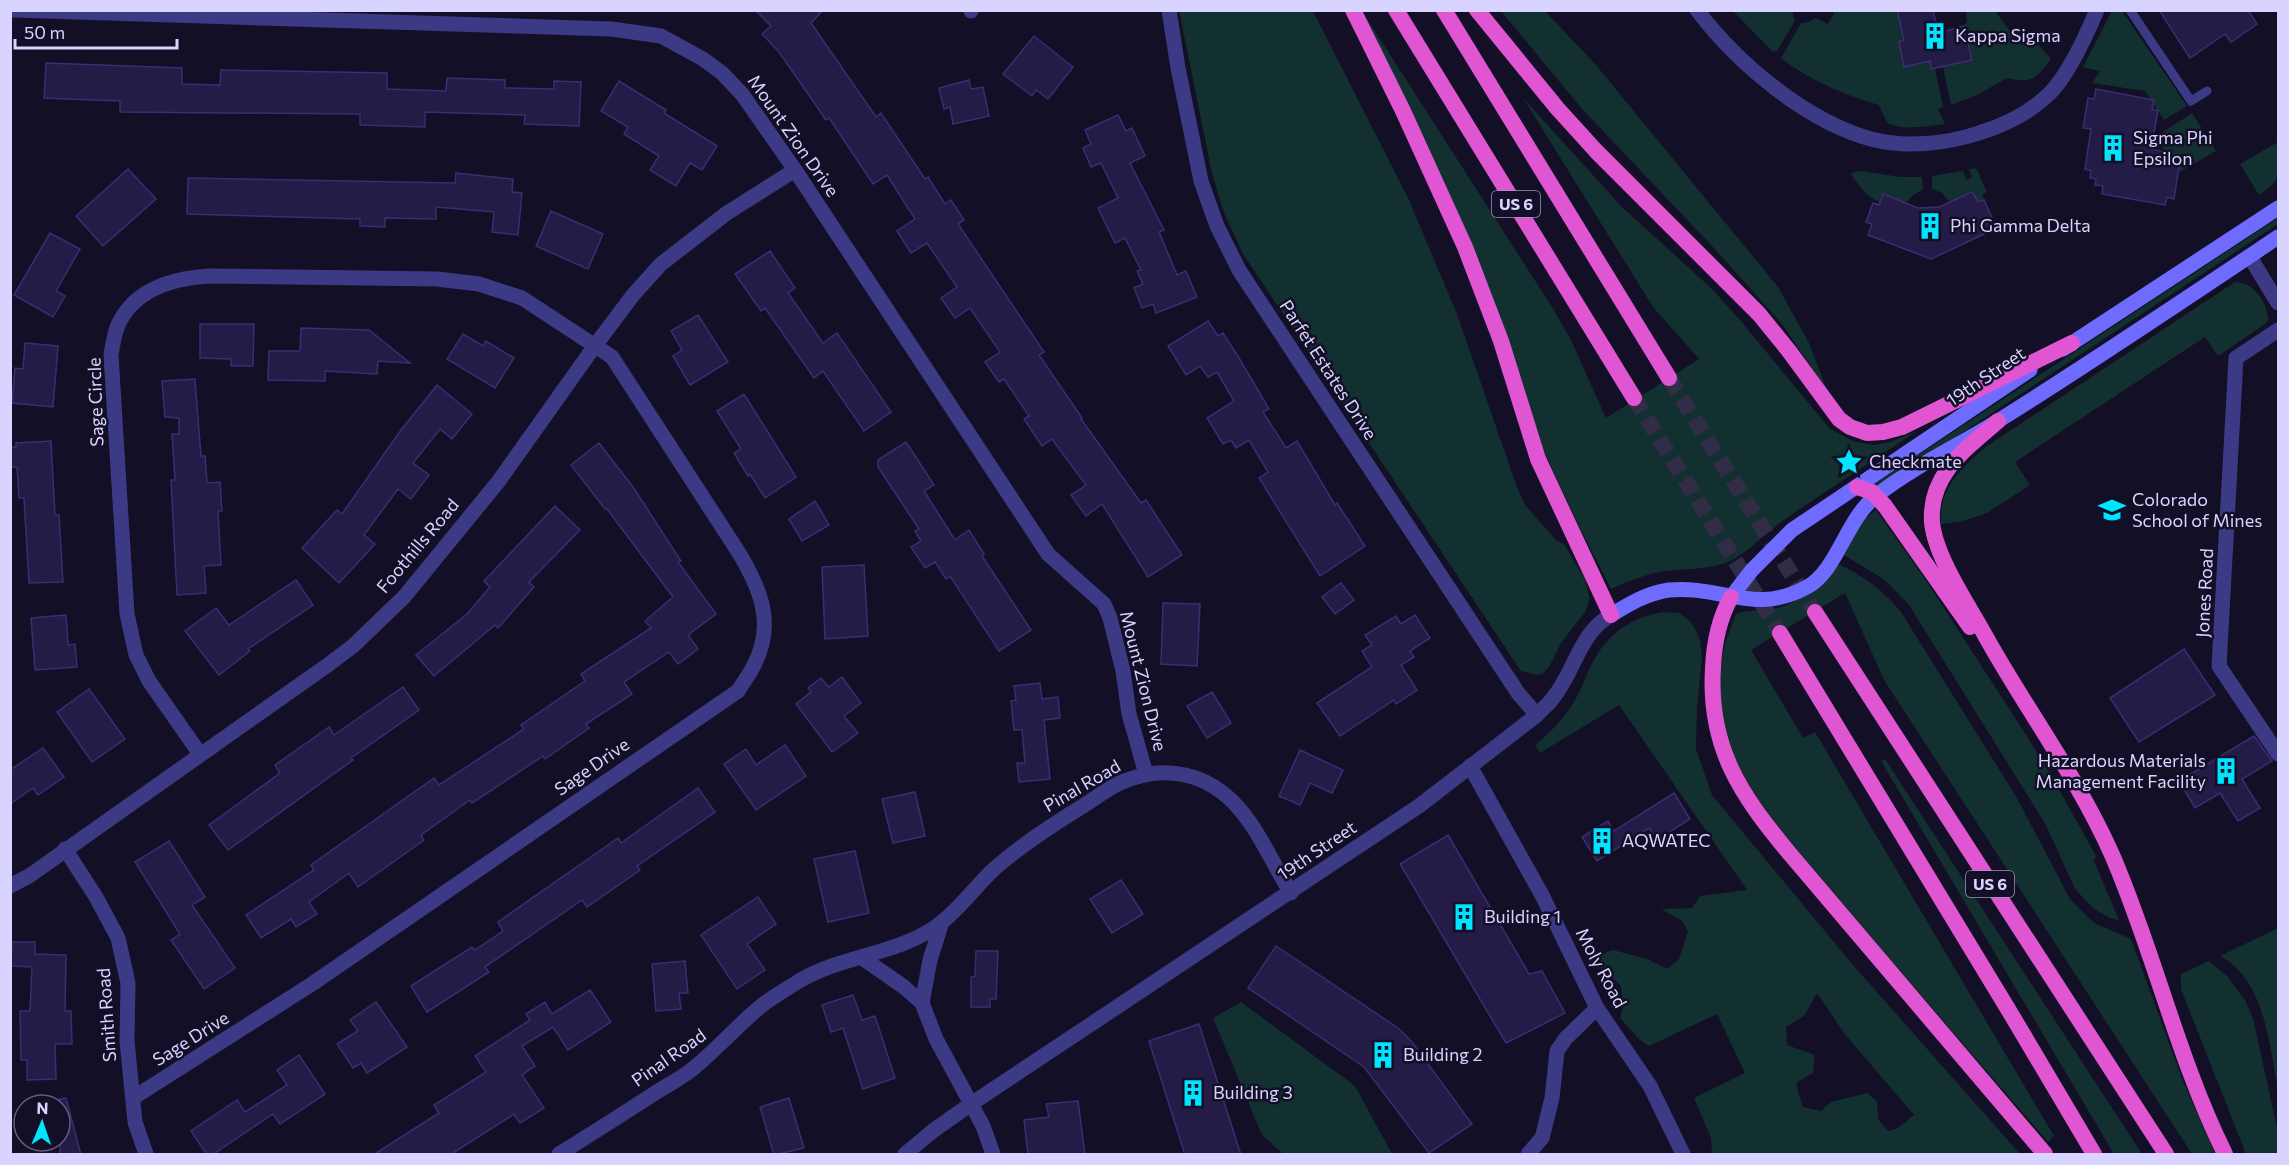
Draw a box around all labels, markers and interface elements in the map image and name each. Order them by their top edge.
scale bar [15,12,177,50]
text: 50 m [24,21,65,43]
building icon: Kappa Sigma [1920,21,1950,51]
place label: Kappa Sigma [1955,24,2061,46]
street label: Mount Zion Drive [744,70,844,201]
place label: Sigma Phi Epsilon [2133,126,2213,169]
building icon: Sigma Phi Epsilon [2098,133,2128,163]
road number: US 6 [1492,191,1540,217]
building icon: Phi Gamma Delta [1915,211,1945,241]
place label: Phi Gamma Delta [1950,214,2091,236]
street label: Parfet Estates Drive [1275,295,1382,443]
street label: 19th Street [1942,342,2029,411]
street label: Sage Circle [82,357,108,447]
place icon: Checkmate [1834,447,1864,477]
place label: Checkmate [1869,450,1962,472]
place label: Colorado School of Mines [2132,488,2262,531]
street label: Foothills Road [371,494,463,597]
school or university icon: Colorado School of Mines [2097,495,2127,525]
street label: Jones Road [2191,548,2217,638]
street label: Mount Zion Drive [1116,608,1172,753]
street label: Sage Drive [550,733,633,800]
place label: Hazardous Materials Management Facility [2036,749,2206,792]
street label: Pinal Road [1039,754,1124,816]
building icon: Hazardous Materials Management Facility [2211,756,2241,786]
street label: 19th Street [1273,816,1360,885]
building icon: AQWATEC [1587,826,1617,856]
place label: AQWATEC [1622,829,1711,851]
road number: US 6 [1966,871,2014,897]
building icon: Building 1 [1449,902,1479,932]
place label: Building 1 [1484,905,1561,927]
street label: Moly Road [1572,924,1632,1011]
street label: Smith Road [92,967,120,1063]
street label: Sage Drive [148,1006,233,1070]
street label: Pinal Road [627,1024,710,1091]
building icon: Building 2 [1368,1040,1398,1070]
place label: Building 2 [1403,1043,1482,1065]
building icon: Building 3 [1178,1078,1208,1108]
place label: Building 3 [1213,1081,1293,1103]
north arrow [12,1093,72,1153]
text: N [36,1098,49,1117]

